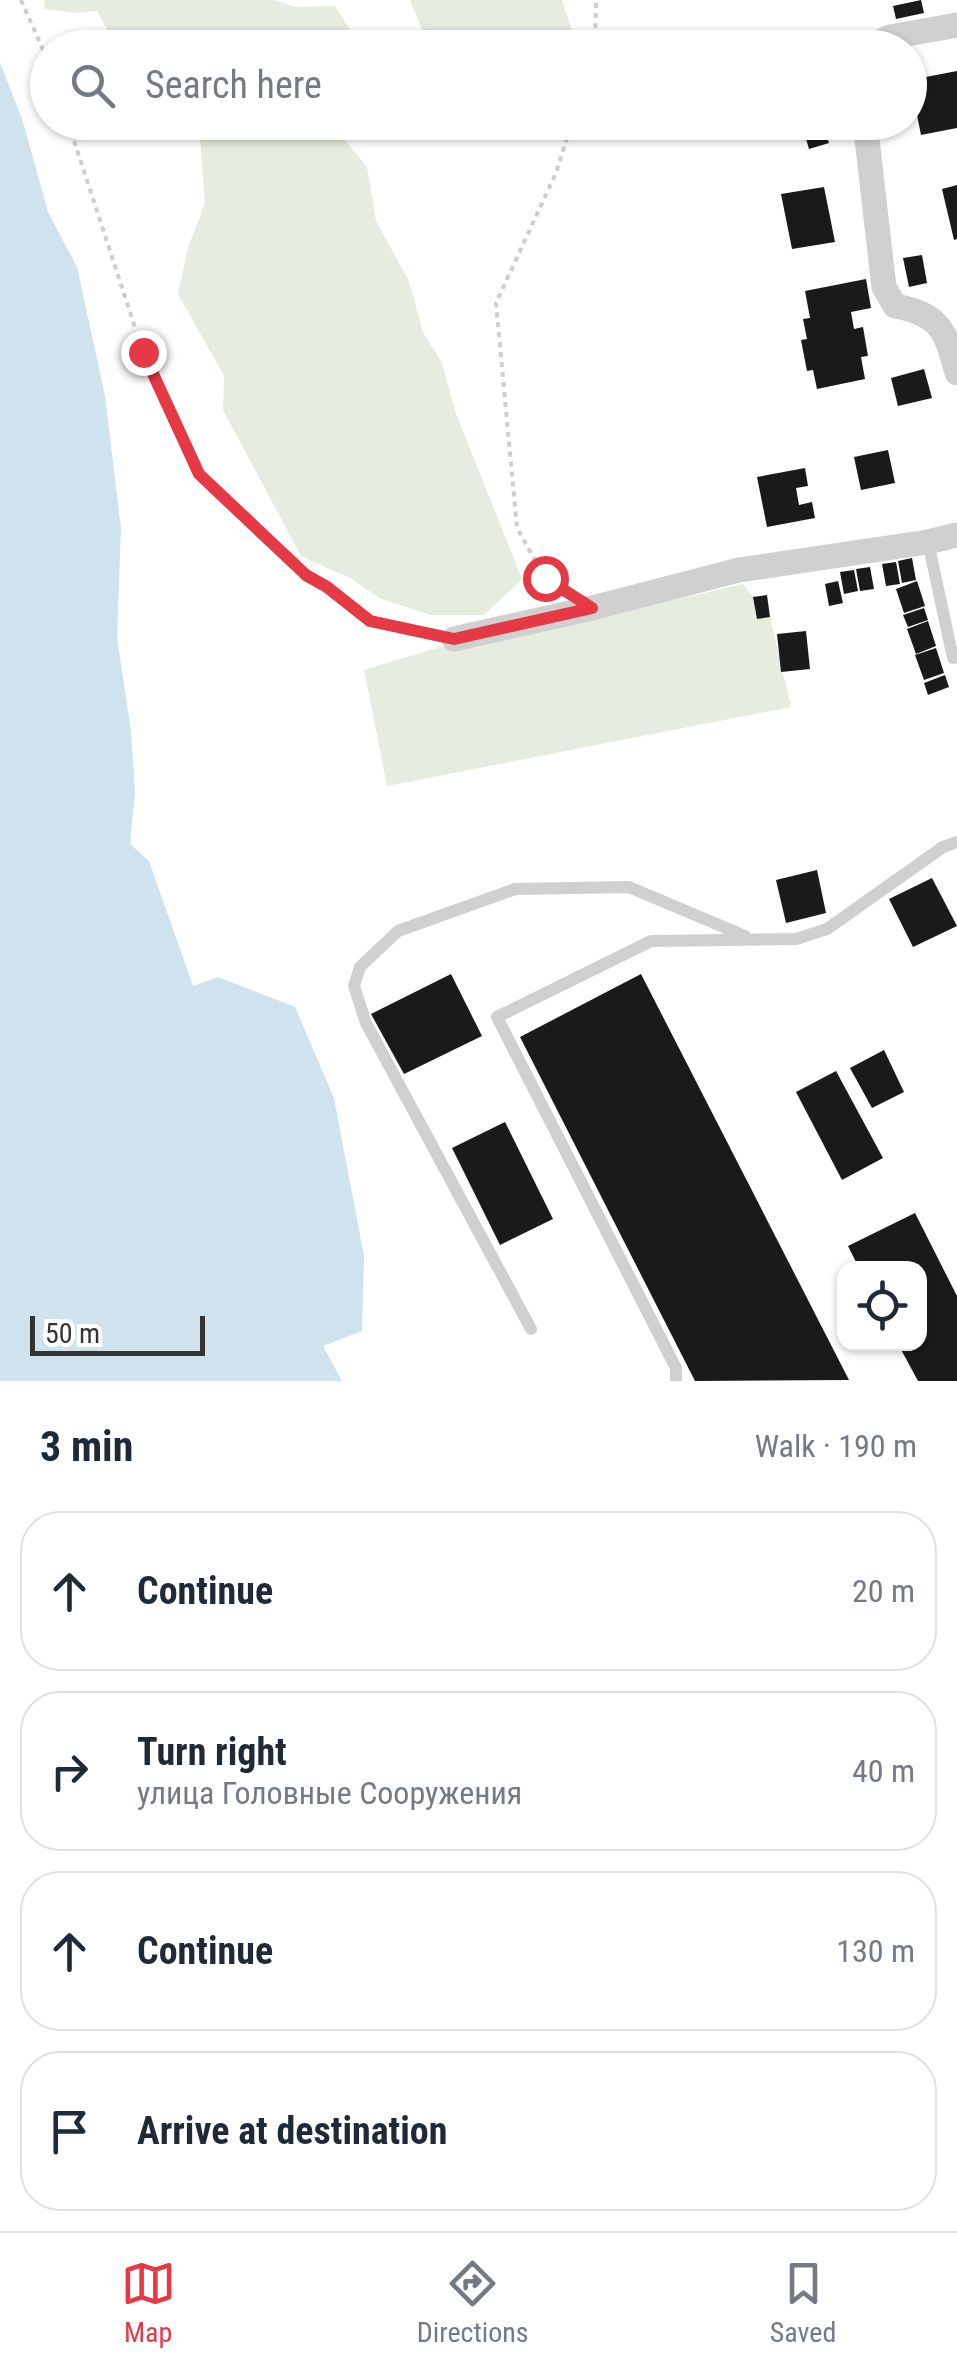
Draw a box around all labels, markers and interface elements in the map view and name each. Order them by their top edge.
search box [30,30,927,140]
icon: search [65,58,120,113]
text: Search here [145,63,322,107]
route end [121,330,167,376]
route start [523,556,569,602]
map controls [837,1261,927,1351]
button: locate [837,1261,927,1351]
scale bar [30,1311,205,1356]
text: 50 m [45,1317,100,1350]
text: 3 min [40,1422,133,1471]
text: Walk · 190 m [755,1427,917,1465]
icon: ahead [42,1564,97,1619]
text: Continue [137,1569,273,1613]
text: 20 m [852,1572,915,1610]
text: Turn right [137,1730,287,1774]
icon: right [42,1744,97,1799]
text: 40 m [852,1752,915,1790]
text: улица Головные Сооружения [137,1774,522,1812]
icon: ahead [42,1924,97,1979]
text: Continue [137,1929,273,1973]
text: 130 m [836,1932,915,1970]
icon: arrive [42,2104,97,2159]
text: Arrive at destination [137,2109,447,2153]
tab: Map [121,2256,176,2349]
tab: Directions [417,2256,529,2349]
tab: Saved [770,2256,836,2349]

